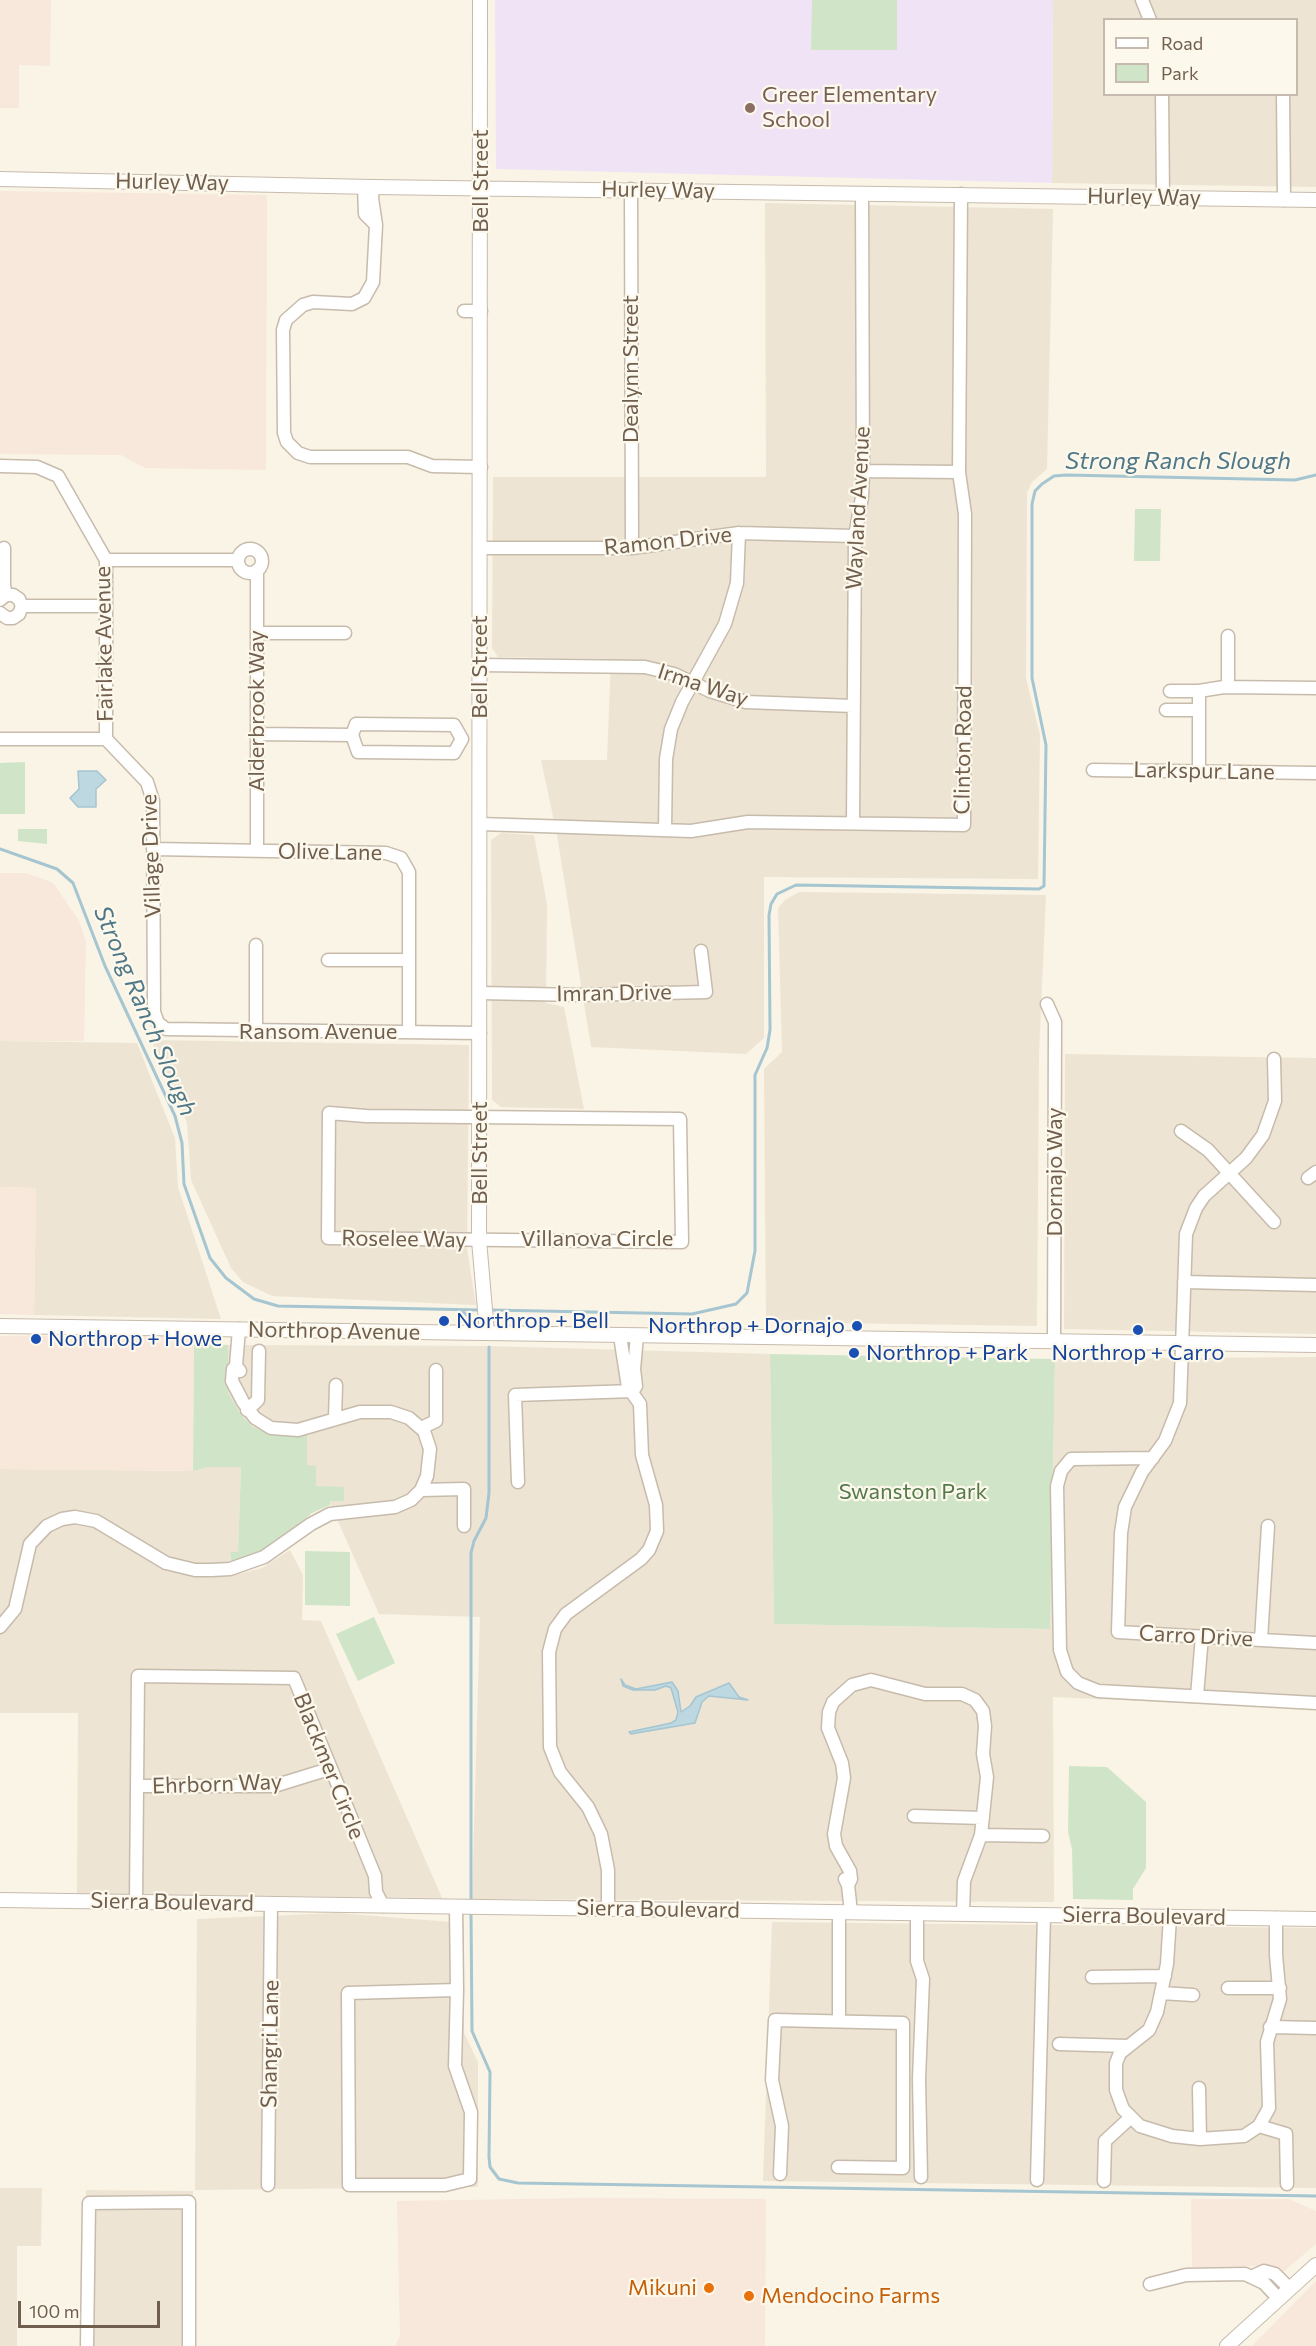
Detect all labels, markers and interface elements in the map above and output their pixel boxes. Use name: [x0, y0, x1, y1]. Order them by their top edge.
legend: [1103, 18, 1298, 96]
text: Road: [1161, 32, 1203, 54]
text: Park: [1161, 62, 1199, 84]
place label: Greer Elementary School: [762, 82, 937, 134]
marker: Greer Elementary School: [743, 101, 757, 115]
street label: Bell Street: [468, 129, 494, 233]
street label: Hurley Way: [115, 168, 229, 196]
street label: Hurley Way: [601, 176, 715, 204]
street label: Hurley Way: [1087, 183, 1201, 211]
street label: Dealynn Street: [618, 295, 644, 443]
street label: Wayland Avenue: [841, 425, 875, 591]
water label: Strong Ranch Slough: [1065, 447, 1291, 475]
street label: Ramon Drive: [603, 521, 733, 561]
street label: Fairlake Avenue: [89, 566, 119, 722]
street label: Bell Street: [467, 615, 493, 719]
street label: Alderbrook Way: [244, 630, 270, 792]
street label: Irma Way: [654, 658, 752, 712]
street label: Clinton Road: [949, 685, 977, 815]
street label: Larkspur Lane: [1133, 757, 1275, 785]
street label: Village Drive: [136, 794, 166, 918]
street label: Olive Lane: [278, 838, 382, 866]
water label: Strong Ranch Slough: [88, 901, 202, 1121]
street label: Imran Drive: [556, 979, 672, 1007]
street label: Ransom Avenue: [239, 1019, 397, 1045]
street label: Bell Street: [467, 1101, 493, 1205]
street label: Dornajo Way: [1042, 1107, 1068, 1237]
street label: Roselee Way: [341, 1225, 467, 1253]
street label: Villanova Circle: [521, 1226, 673, 1252]
place label: Northrop + Bell: [456, 1308, 609, 1334]
place label: Northrop + Dornajo: [648, 1313, 845, 1339]
marker: Northrop + Bell: [437, 1314, 451, 1328]
street label: Northrop Avenue: [248, 1316, 420, 1346]
marker: Northrop + Dornajo: [850, 1319, 864, 1333]
marker: Northrop + Carro: [1131, 1323, 1145, 1337]
place label: Northrop + Howe: [48, 1326, 222, 1352]
marker: Northrop + Howe: [29, 1332, 43, 1346]
place label: Northrop + Park: [866, 1340, 1028, 1366]
place label: Northrop + Carro: [1052, 1340, 1224, 1366]
marker: Northrop + Park: [847, 1346, 861, 1360]
park label: Swanston Park: [839, 1479, 987, 1505]
street label: Carro Drive: [1138, 1620, 1254, 1652]
street label: Blackmer Circle: [288, 1689, 370, 1843]
street label: Ehrborn Way: [152, 1769, 282, 1799]
street label: Sierra Boulevard: [90, 1887, 254, 1917]
street label: Sierra Boulevard: [576, 1894, 740, 1924]
street label: Sierra Boulevard: [1062, 1901, 1226, 1931]
street label: Shangri Lane: [256, 1980, 284, 2108]
place label: Mikuni: [628, 2275, 697, 2301]
marker: Mikuni: [702, 2281, 716, 2295]
place label: Mendocino Farms: [761, 2283, 940, 2309]
scale bar: [21, 2289, 164, 2327]
marker: Mendocino Farms: [742, 2289, 756, 2303]
text: 100 m: [29, 2300, 79, 2322]

